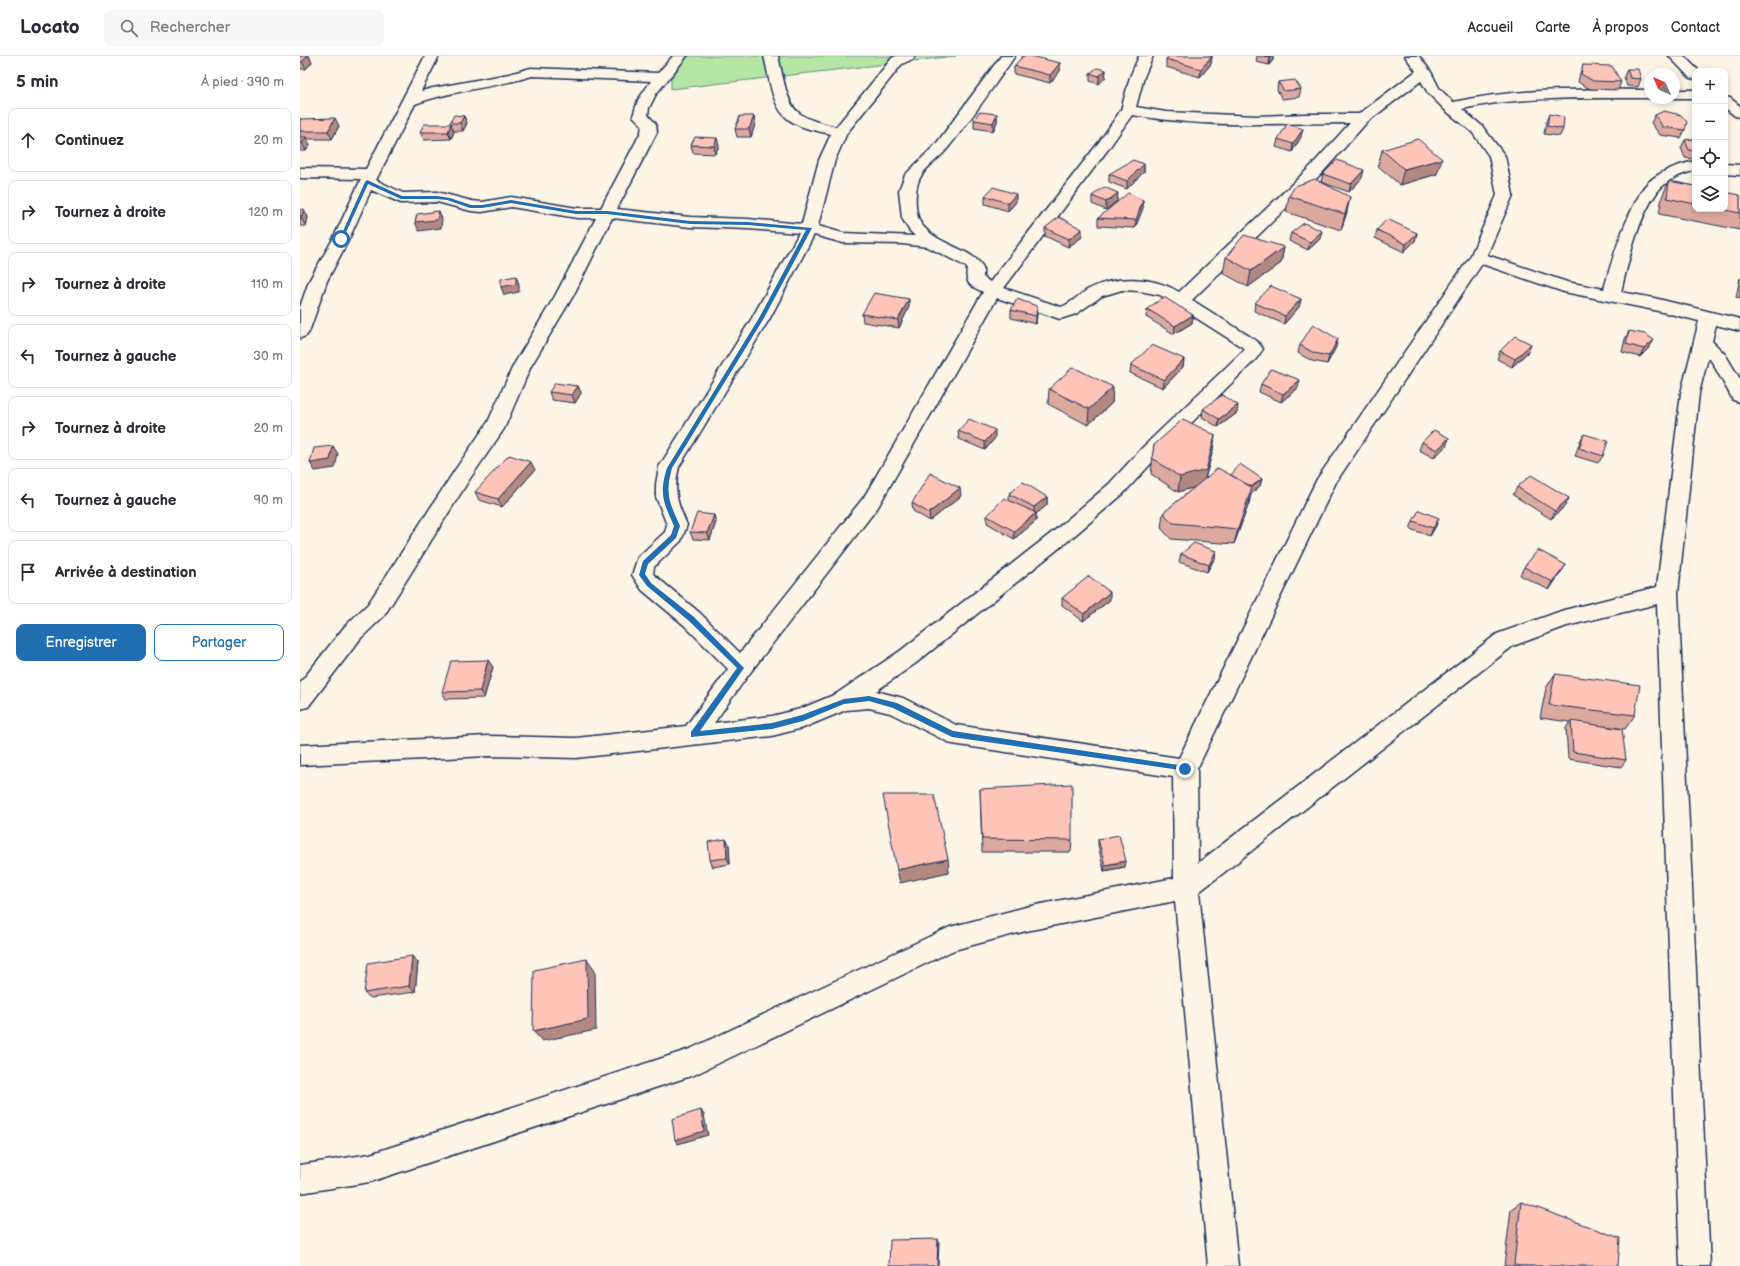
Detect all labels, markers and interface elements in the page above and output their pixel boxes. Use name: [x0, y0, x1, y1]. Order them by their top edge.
search box: [104, 10, 384, 46]
text: Locato: [20, 16, 80, 39]
icon: search: [118, 17, 140, 39]
text: Rechercher: [150, 18, 230, 37]
text: Accueil: [1467, 19, 1513, 36]
text: Carte: [1535, 19, 1570, 36]
text: À propos: [1592, 19, 1649, 36]
text: Contact: [1671, 19, 1720, 36]
north arrow: [1644, 68, 1680, 104]
map controls: [1692, 68, 1728, 212]
button: +: [1692, 68, 1728, 104]
text: 5 min: [16, 72, 59, 92]
text: À pied · 390 m: [201, 74, 284, 90]
button: −: [1692, 104, 1728, 140]
icon: ahead: [17, 129, 39, 151]
text: Continuez: [55, 131, 124, 150]
text: 20 m: [253, 132, 283, 148]
button: locate: [1692, 140, 1728, 176]
button: layers: [1692, 176, 1728, 212]
icon: right: [17, 201, 39, 223]
text: Tournez à droite: [55, 203, 166, 222]
text: 120 m: [248, 204, 283, 220]
route start: [332, 230, 350, 248]
icon: right: [17, 273, 39, 295]
text: Tournez à droite: [55, 275, 166, 294]
text: 110 m: [251, 276, 283, 292]
icon: left: [17, 345, 39, 367]
text: Tournez à gauche: [55, 347, 176, 366]
text: 30 m: [253, 348, 283, 364]
icon: right: [17, 417, 39, 439]
text: Tournez à droite: [55, 419, 166, 438]
text: 20 m: [253, 420, 283, 436]
icon: left: [17, 489, 39, 511]
text: Tournez à gauche: [55, 491, 176, 510]
text: 90 m: [254, 492, 283, 508]
icon: arrive: [17, 561, 39, 583]
text: Arrivée à destination: [55, 563, 197, 582]
button: Enregistrer: [16, 624, 146, 661]
button: Partager: [154, 624, 284, 661]
route end: [1176, 760, 1194, 778]

